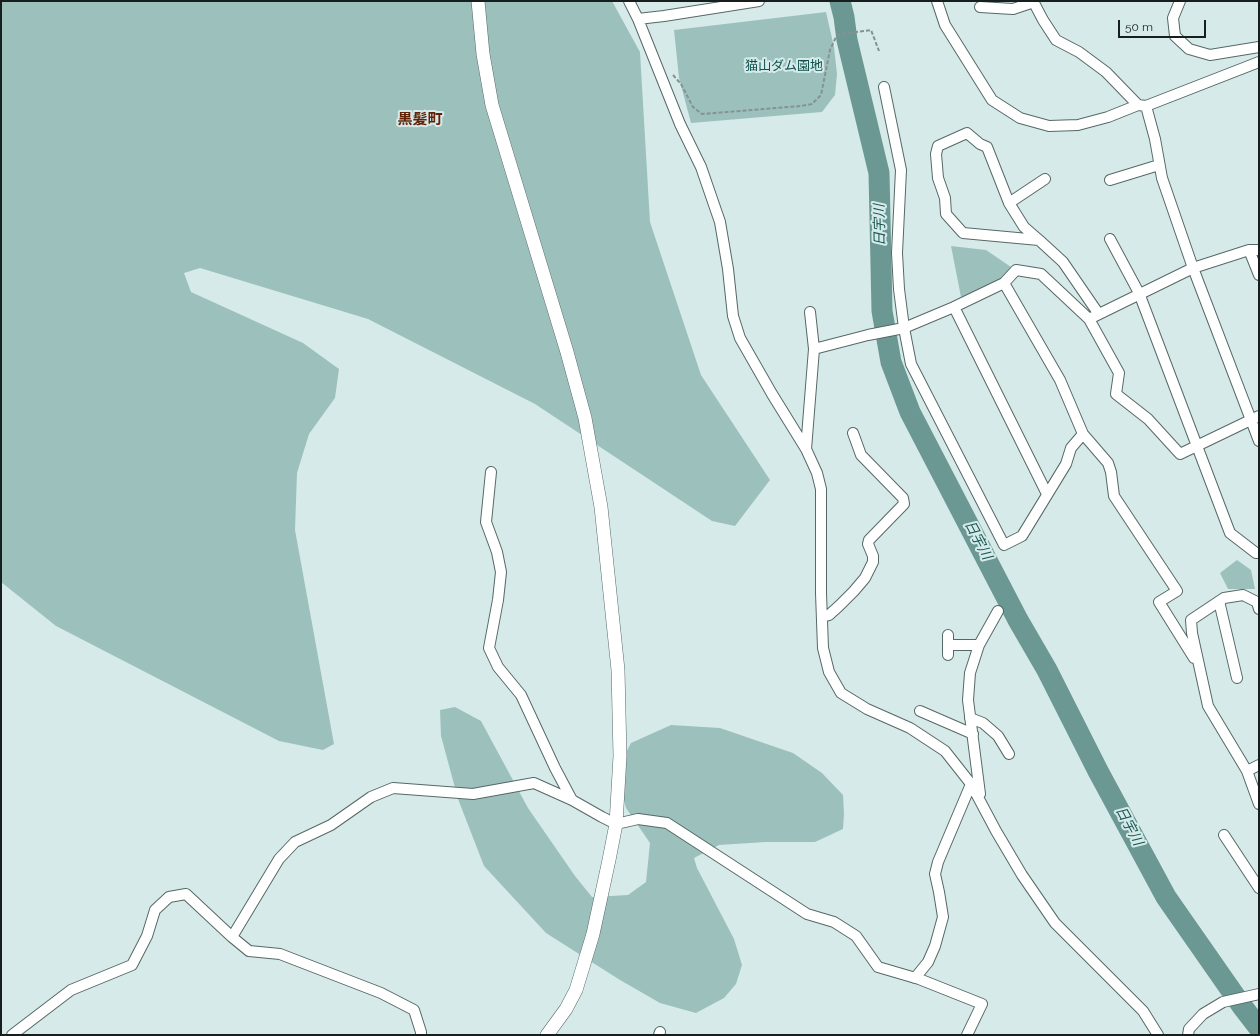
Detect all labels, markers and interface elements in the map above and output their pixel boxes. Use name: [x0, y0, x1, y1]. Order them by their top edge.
scale bar: [1120, 12, 1208, 38]
text: 50 m: [1125, 20, 1153, 34]
park label: 猫山ダム園地: [745, 58, 823, 74]
district label: 黒髪町: [398, 110, 442, 128]
water label: 日宇川: [871, 204, 889, 246]
water label: 日宇川: [961, 518, 995, 562]
water label: 日宇川: [1112, 804, 1146, 848]

